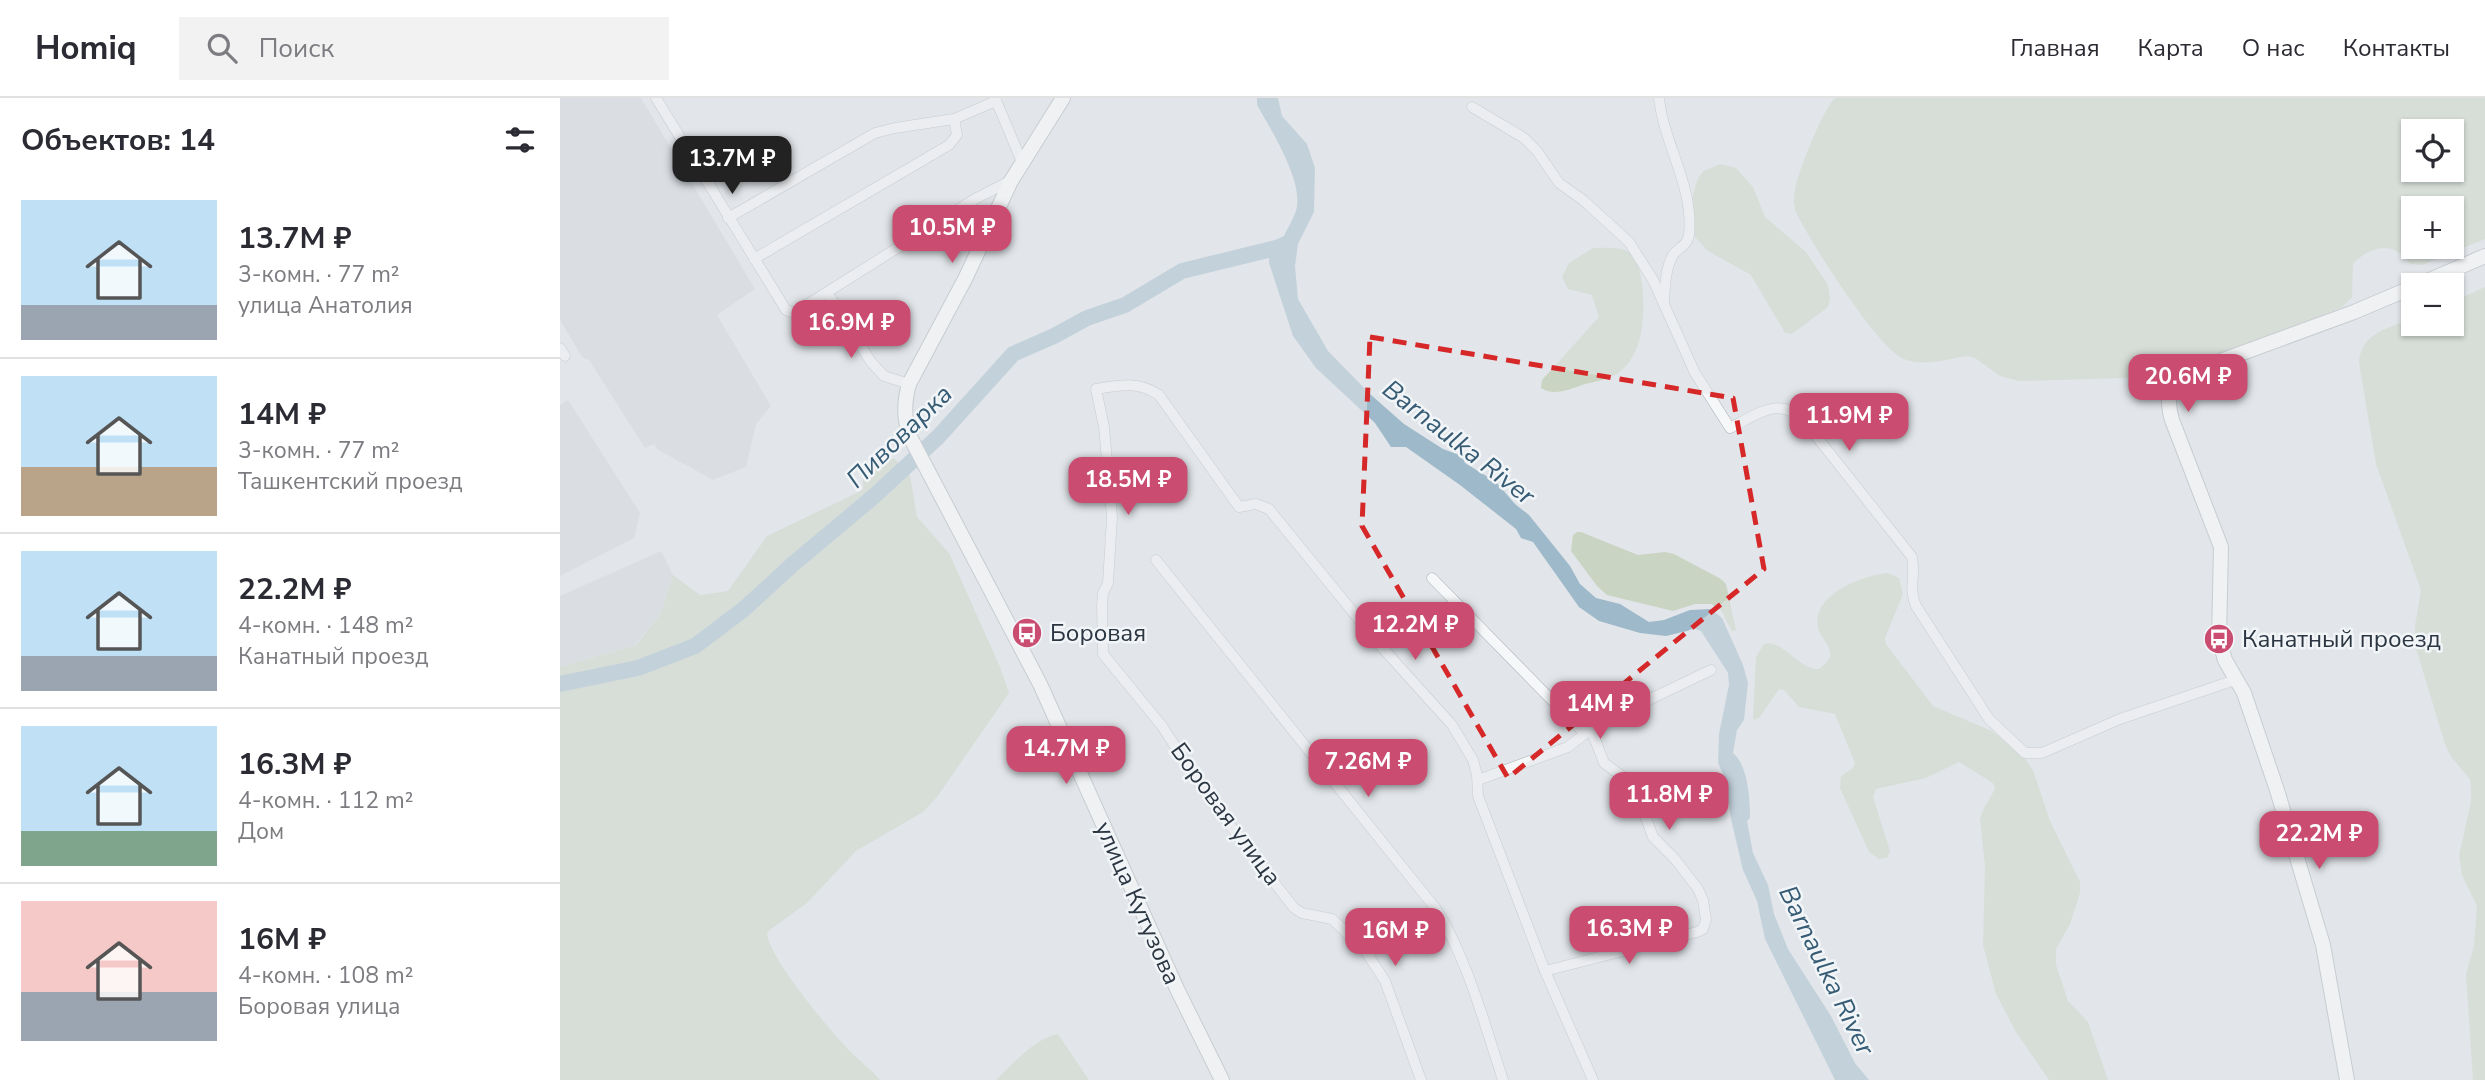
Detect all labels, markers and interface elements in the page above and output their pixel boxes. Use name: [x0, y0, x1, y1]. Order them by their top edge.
search box: [179, 17, 669, 80]
text: Homiq: [35, 26, 137, 71]
icon: search: [203, 29, 241, 67]
text: Поиск: [259, 31, 334, 66]
text: Главная: [2010, 32, 2100, 64]
text: Карта: [2138, 32, 2204, 64]
text: О нас: [2242, 32, 2305, 64]
text: Контакты: [2343, 32, 2450, 64]
map controls: [2401, 119, 2464, 336]
button: locate: [2401, 119, 2464, 182]
text: Объектов: 14: [21, 120, 215, 161]
icon: filters: [501, 121, 539, 159]
pin: 13.7M ₽: [667, 136, 797, 196]
text: 13.7M ₽: [688, 143, 776, 174]
button: +: [2401, 196, 2464, 259]
pin: 10.5M ₽: [887, 206, 1017, 265]
text: 10.5M ₽: [908, 212, 996, 243]
text: 13.7M ₽: [238, 218, 352, 259]
icon: home: [77, 228, 161, 312]
text: 3-комн. · 77 m²: [238, 259, 400, 290]
button: −: [2401, 273, 2464, 336]
text: улица Анатолия: [238, 290, 413, 321]
pin: 16.9M ₽: [786, 300, 916, 360]
text: 16.9M ₽: [807, 307, 895, 338]
pin: 20.6M ₽: [2123, 354, 2253, 414]
text: 20.6M ₽: [2144, 361, 2232, 392]
water label: Barnaulka River: [1375, 372, 1543, 513]
water label: Пивоварка: [839, 377, 960, 496]
text: 14M ₽: [238, 394, 326, 435]
pin: 11.9M ₽: [1784, 394, 1914, 453]
text: 11.9M ₽: [1805, 400, 1893, 431]
icon: home: [77, 404, 161, 488]
text: 3-комн. · 77 m²: [238, 435, 400, 466]
pin: 18.5M ₽: [1063, 458, 1193, 517]
text: 18.5M ₽: [1084, 464, 1172, 495]
text: Ташкентский проезд: [238, 466, 463, 497]
text: 22.2M ₽: [238, 569, 352, 610]
icon: home: [77, 579, 161, 663]
pin: 12.2M ₽: [1350, 602, 1480, 662]
text: 12.2M ₽: [1371, 609, 1459, 640]
text: 4-комн. · 148 m²: [238, 610, 413, 641]
bus stop icon: Боровая: [1010, 616, 1044, 650]
place label: Боровая: [1050, 617, 1146, 649]
bus stop icon: Канатный проезд: [2202, 622, 2236, 656]
place label: Канатный проезд: [2242, 623, 2441, 655]
text: Канатный проезд: [238, 641, 429, 672]
pin: 14M ₽: [1551, 682, 1649, 741]
text: 14M ₽: [1566, 688, 1634, 719]
pin: 14.7M ₽: [1001, 726, 1131, 786]
text: 14.7M ₽: [1022, 733, 1110, 764]
street label: Боровая улица: [1163, 736, 1289, 892]
pin: 7.26M ₽: [1303, 740, 1433, 799]
text: 16.3M ₽: [238, 744, 352, 785]
text: 7.26M ₽: [1324, 746, 1412, 777]
icon: home: [77, 754, 161, 838]
pin: 11.8M ₽: [1604, 772, 1734, 832]
text: 11.8M ₽: [1625, 779, 1713, 810]
text: 4-комн. · 112 m²: [238, 785, 413, 816]
pin: 22.2M ₽: [2254, 812, 2384, 871]
text: Дом: [238, 816, 284, 847]
street label: улица Кутузова: [1088, 816, 1188, 990]
text: 22.2M ₽: [2275, 818, 2363, 849]
water label: Barnaulka River: [1770, 880, 1883, 1061]
pin: 16.3M ₽: [1564, 906, 1694, 966]
pin: 16M ₽: [1346, 908, 1444, 968]
text: 16.3M ₽: [1585, 913, 1673, 944]
text: 16M ₽: [1361, 915, 1429, 946]
text: 16M ₽: [238, 919, 326, 960]
icon: home: [77, 929, 161, 1013]
text: 4-комн. · 108 m²: [238, 960, 413, 991]
text: Боровая улица: [238, 991, 400, 1022]

